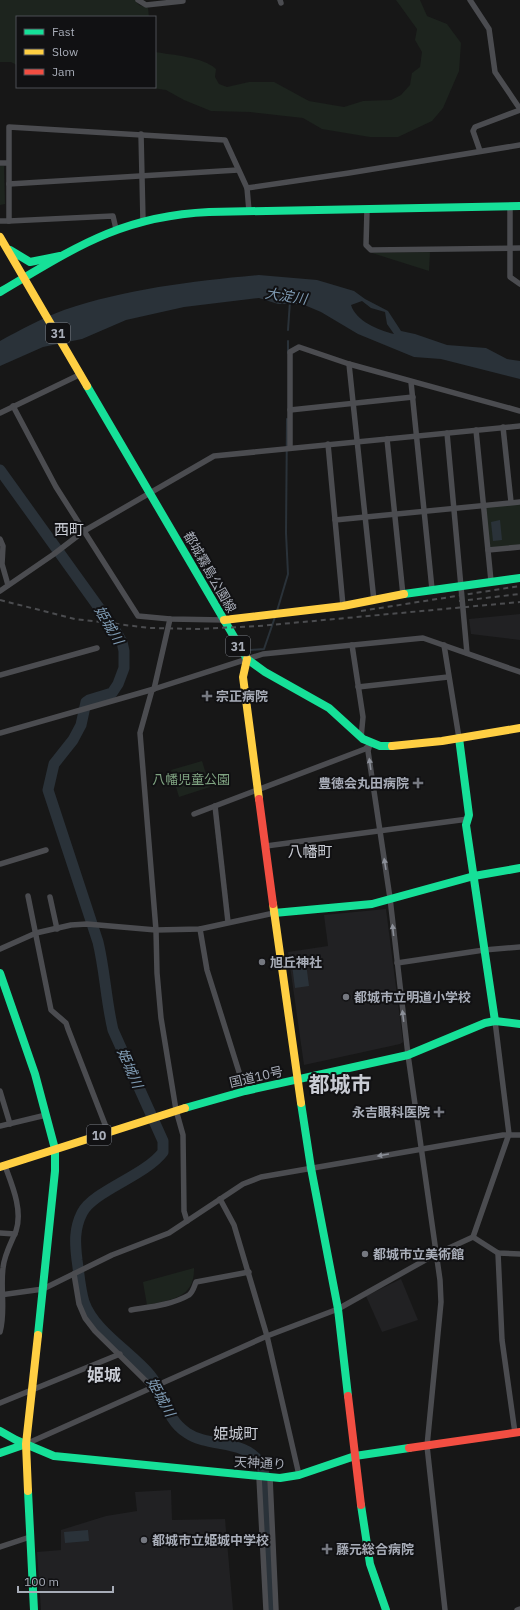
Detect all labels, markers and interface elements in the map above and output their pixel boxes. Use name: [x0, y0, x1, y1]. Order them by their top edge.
legend: [16, 16, 156, 88]
text: Fast: [52, 24, 75, 39]
text: Slow: [52, 44, 78, 59]
text: Jam: [52, 64, 75, 79]
water label: 大淀川: [264, 284, 310, 308]
road number: 31: [46, 323, 70, 343]
district label: 西町: [54, 520, 84, 539]
street label: 都城霧島公園線: [180, 528, 240, 616]
water label: 姫城川: [90, 602, 129, 649]
road number: 31: [226, 636, 250, 656]
place label: 宗正病院: [216, 688, 268, 705]
marker: 宗正病院: [201, 690, 213, 702]
one-way arrow: [367, 758, 373, 770]
park label: 八幡児童公園: [152, 771, 230, 788]
place label: 豊徳会丸田病院: [318, 775, 409, 792]
marker: 豊徳会丸田病院: [412, 777, 424, 789]
district label: 八幡町: [287, 842, 333, 861]
one-way arrow: [382, 858, 388, 870]
one-way arrow: [390, 924, 397, 936]
place label: 旭丘神社: [270, 954, 322, 971]
marker: 旭丘神社: [257, 957, 267, 967]
place label: 都城市立明道小学校: [354, 989, 471, 1006]
marker: 都城市立明道小学校: [341, 992, 351, 1002]
one-way arrow: [400, 1010, 406, 1022]
water label: 姫城川: [113, 1045, 148, 1093]
street label: 国道10号: [227, 1063, 285, 1091]
district label: 都城市: [309, 1070, 372, 1098]
place label: 永吉眼科医院: [352, 1104, 430, 1121]
marker: 永吉眼科医院: [433, 1106, 445, 1118]
road number: 10: [87, 1125, 111, 1145]
one-way arrow: [377, 1152, 389, 1158]
place label: 都城市立美術館: [373, 1246, 464, 1263]
marker: 都城市立美術館: [360, 1249, 370, 1259]
district label: 姫城: [87, 1364, 121, 1386]
water label: 姫城川: [143, 1374, 180, 1421]
district label: 姫城町: [213, 1424, 259, 1443]
street label: 天神通り: [234, 1453, 286, 1473]
place label: 都城市立姫城中学校: [152, 1532, 269, 1549]
marker: 都城市立姫城中学校: [139, 1535, 149, 1545]
place label: 藤元総合病院: [336, 1541, 414, 1558]
marker: 藤元総合病院: [321, 1543, 333, 1555]
scale bar: [18, 1568, 113, 1594]
text: 100 m: [24, 1574, 59, 1589]

